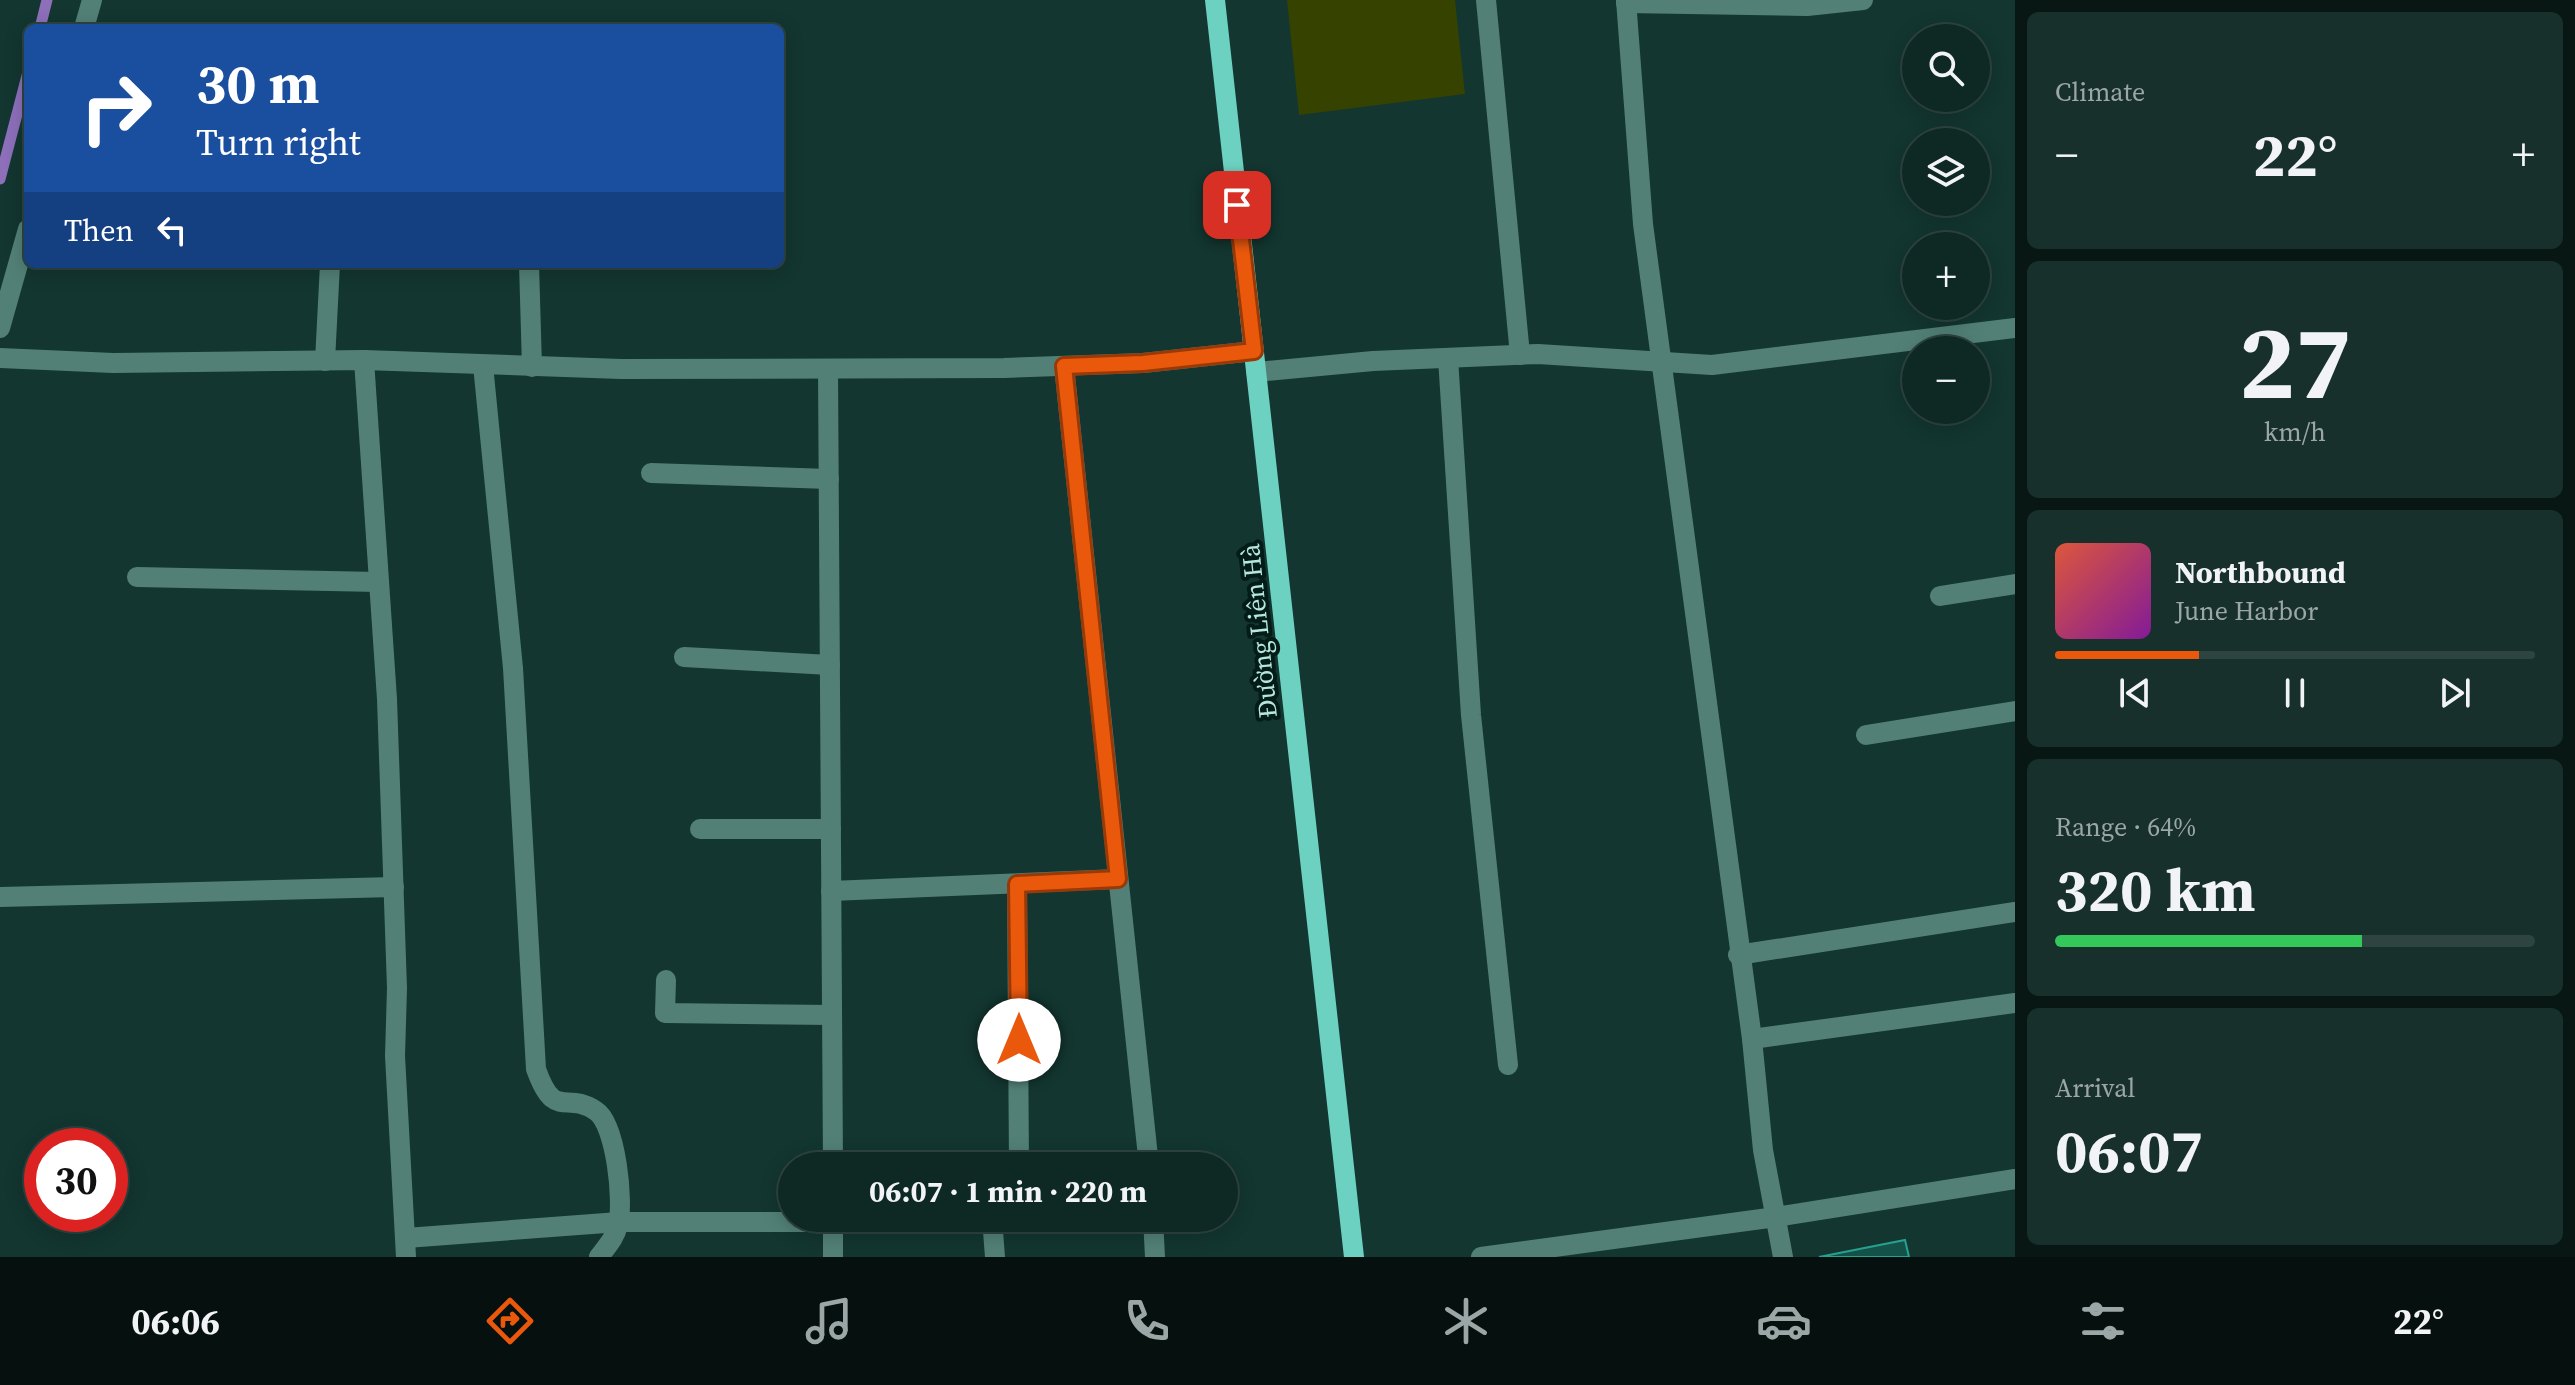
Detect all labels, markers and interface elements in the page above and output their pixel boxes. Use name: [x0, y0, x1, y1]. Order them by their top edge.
map controls: [1902, 24, 1990, 424]
button: search: [1902, 24, 1990, 112]
text: 30 m: [196, 45, 319, 122]
icon: right: [64, 56, 168, 160]
text: Climate: [2055, 74, 2145, 110]
text: 22°: [2253, 114, 2337, 196]
text: Turn right: [196, 118, 361, 167]
text: −: [2055, 124, 2078, 185]
text: +: [2512, 124, 2535, 185]
button: layers: [1902, 128, 1990, 216]
pin: [1203, 171, 1271, 239]
icon: arrive: [1215, 183, 1259, 227]
icon: left: [150, 208, 194, 252]
text: Then: [64, 210, 134, 251]
button: +: [1902, 232, 1990, 320]
text: 27: [2239, 290, 2351, 433]
button: −: [1902, 336, 1990, 424]
text: km/h: [2264, 414, 2326, 450]
street label: Đường Liên Hà: [1232, 541, 1286, 720]
text: Northbound: [2175, 552, 2346, 593]
text: June Harbor: [2175, 593, 2318, 629]
icon: previous: [2113, 671, 2157, 715]
icon: pause: [2273, 671, 2317, 715]
icon: next: [2433, 671, 2477, 715]
text: Range · 64%: [2055, 809, 2196, 845]
text: 320 km: [2055, 849, 2256, 931]
position arrow: [977, 998, 1061, 1082]
text: Arrival: [2055, 1070, 2135, 1106]
text: 06:07: [2055, 1110, 2203, 1192]
speed limit sign: 30: [24, 1128, 128, 1232]
text: 06:07 · 1 min · 220 m: [869, 1171, 1147, 1212]
icon: directions: [482, 1293, 538, 1349]
icon: music: [801, 1293, 857, 1349]
icon: phone: [1119, 1293, 1175, 1349]
icon: climate: [1438, 1293, 1494, 1349]
icon: car: [1756, 1293, 1812, 1349]
icon: filters: [2075, 1293, 2131, 1349]
text: 06:06: [131, 1297, 220, 1346]
text: 22°: [2393, 1297, 2444, 1346]

